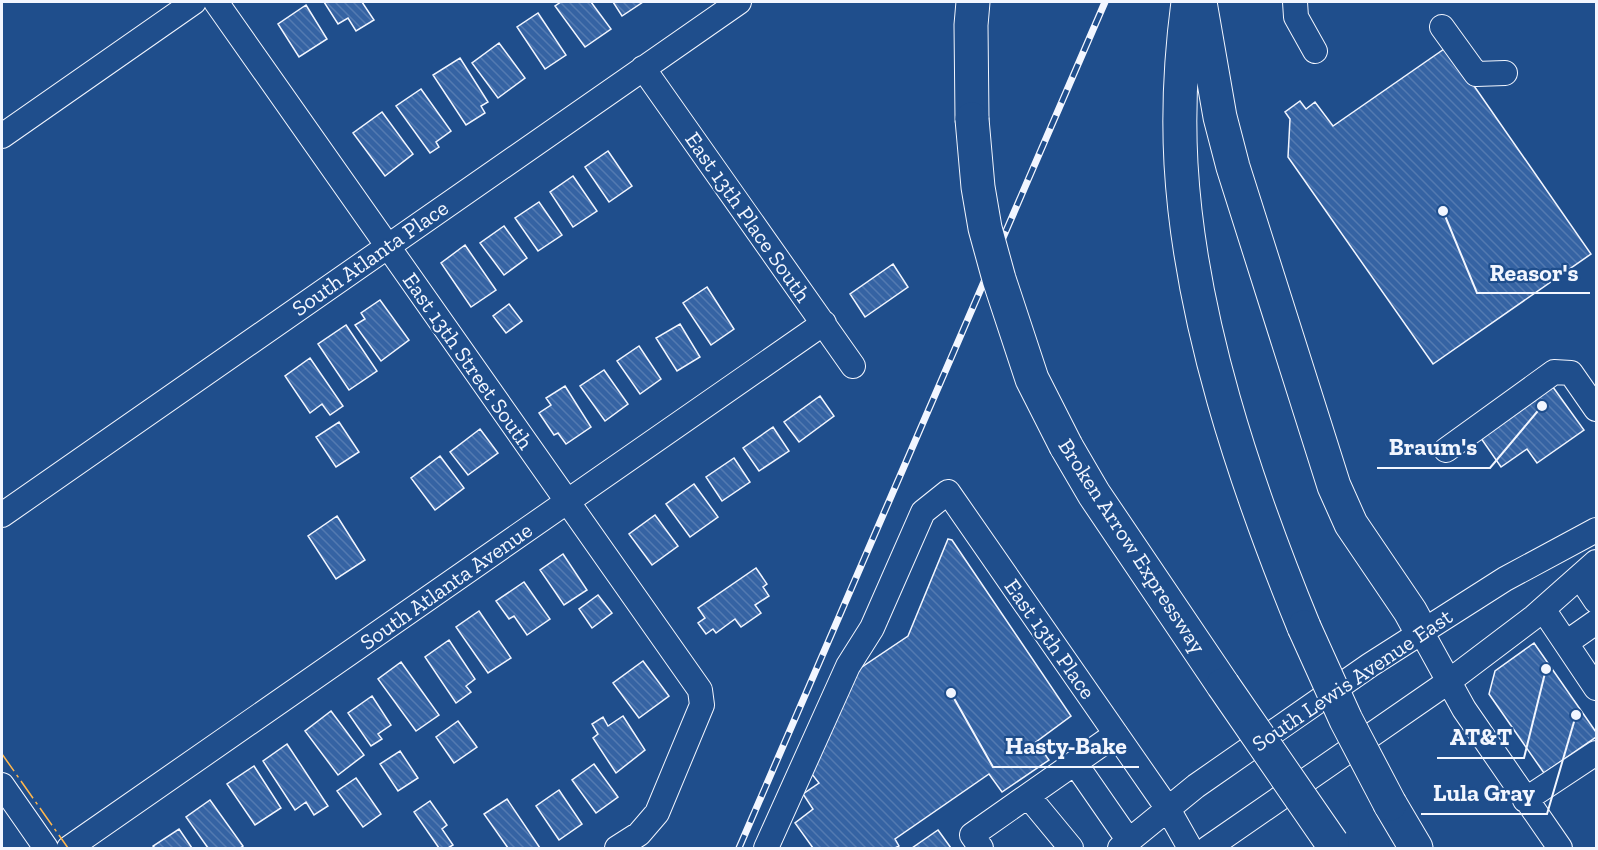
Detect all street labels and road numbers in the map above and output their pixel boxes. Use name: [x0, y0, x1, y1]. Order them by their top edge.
street label: East 13th Place South: [679, 127, 817, 308]
street label: South Atlanta Place: [287, 194, 453, 322]
street label: East 13th Street South: [397, 267, 540, 455]
street label: Broken Arrow Expressway: [1052, 433, 1212, 659]
street label: South Atlanta Avenue: [355, 516, 537, 656]
street label: East 13th Place: [999, 574, 1101, 704]
street label: South Lewis Avenue East: [1247, 602, 1458, 757]

